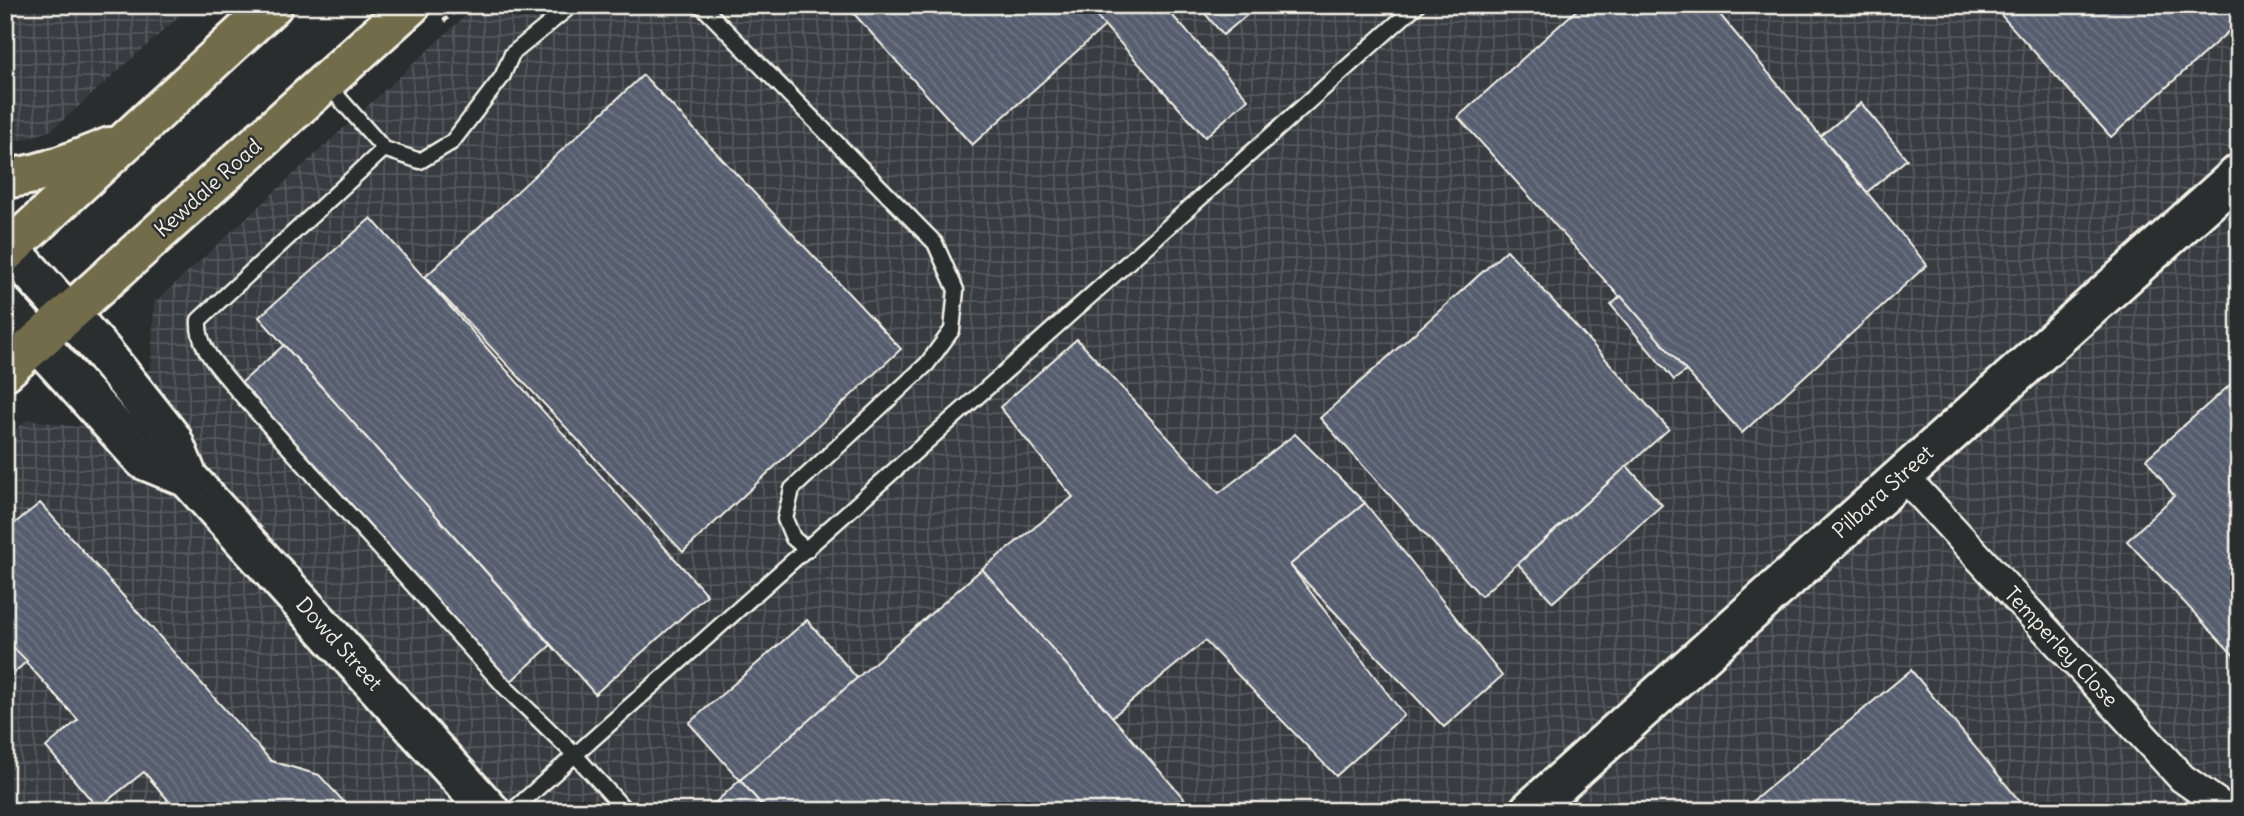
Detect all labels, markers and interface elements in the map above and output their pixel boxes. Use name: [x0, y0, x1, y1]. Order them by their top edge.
street label: Kewdale Road: [149, 132, 267, 243]
street label: Pilbara Street: [1826, 439, 1939, 544]
street label: Temperley Close: [1999, 581, 2124, 713]
street label: Dowd Street: [290, 591, 388, 696]

